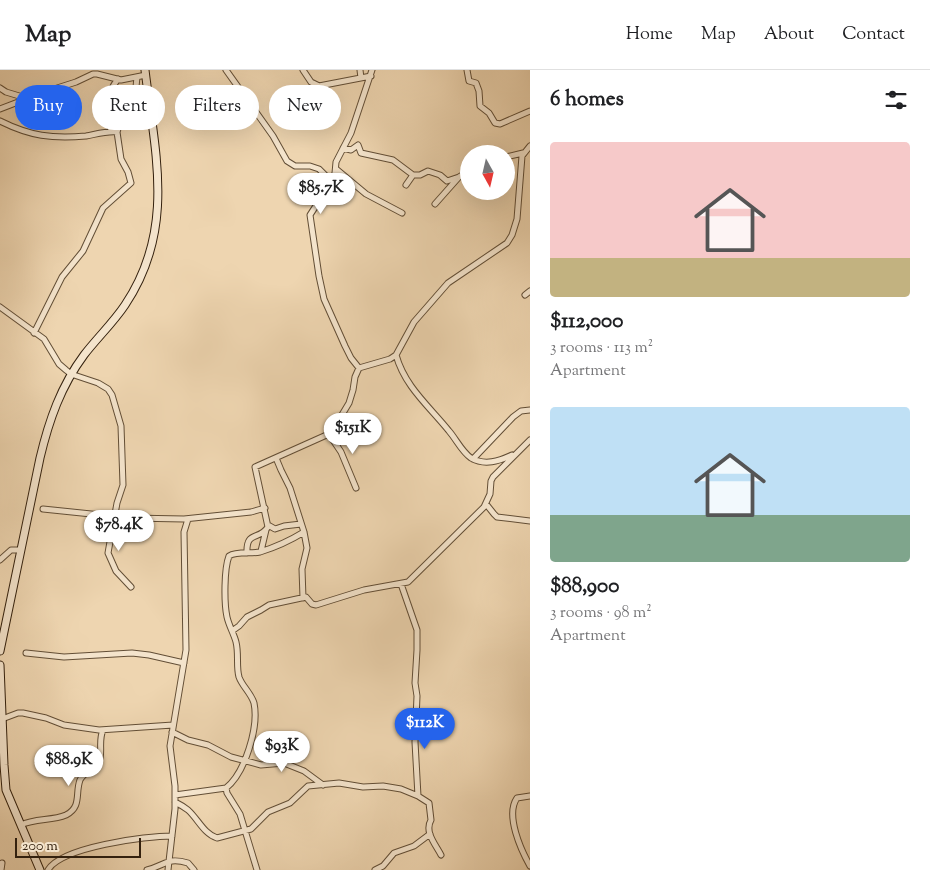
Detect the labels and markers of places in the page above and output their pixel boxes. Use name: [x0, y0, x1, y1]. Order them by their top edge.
pin: $85.7K: [280, 172, 362, 215]
pin: $151K: [318, 412, 388, 455]
pin: $78.4K: [78, 510, 160, 552]
pin: $112K: [390, 708, 460, 750]
pin: $93K: [252, 730, 312, 773]
pin: $88.9K: [28, 744, 110, 787]

